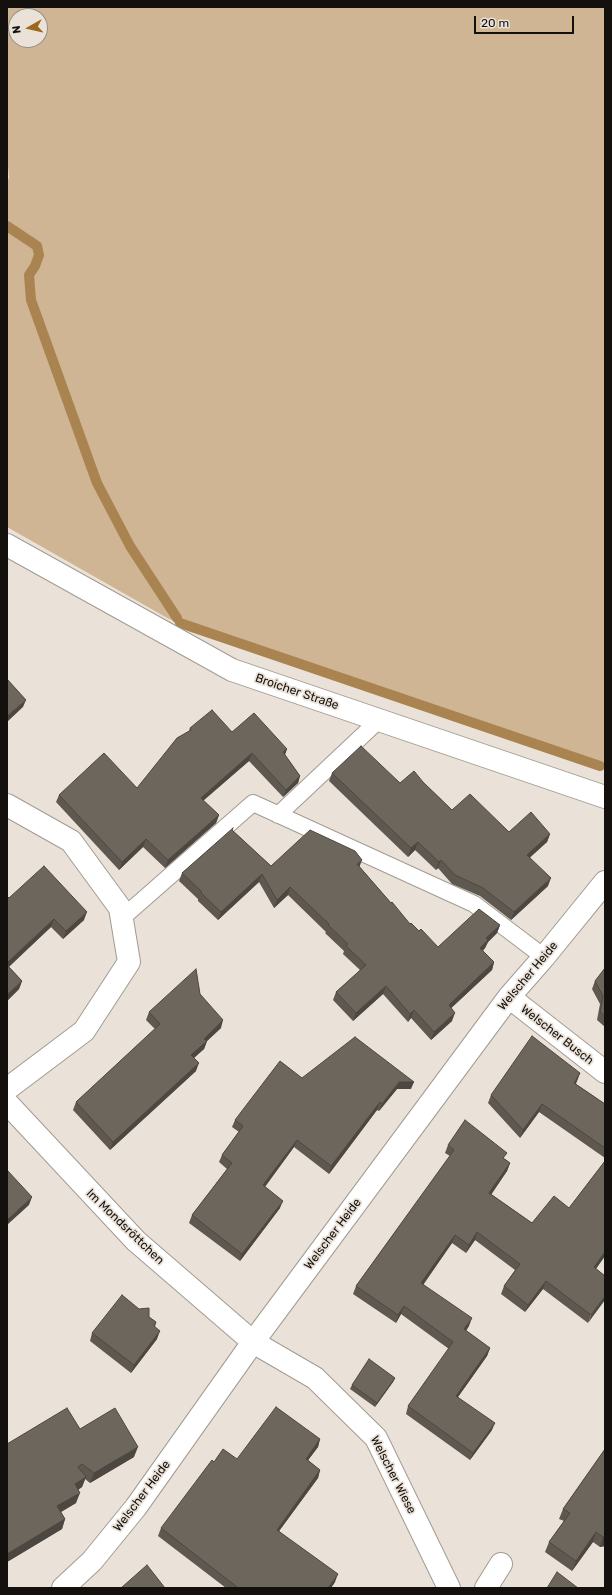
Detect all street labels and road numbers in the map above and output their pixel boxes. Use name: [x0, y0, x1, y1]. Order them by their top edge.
street label: Broicher Straße: [253, 671, 341, 713]
street label: Welscher Heide: [495, 939, 561, 1013]
street label: Welscher Busch: [518, 1002, 596, 1068]
street label: Im Mondsröttchen: [83, 1186, 167, 1268]
street label: Welscher Heide: [302, 1196, 364, 1272]
street label: Welscher Wiese: [367, 1434, 419, 1516]
street label: Welscher Heide: [111, 1458, 173, 1534]

